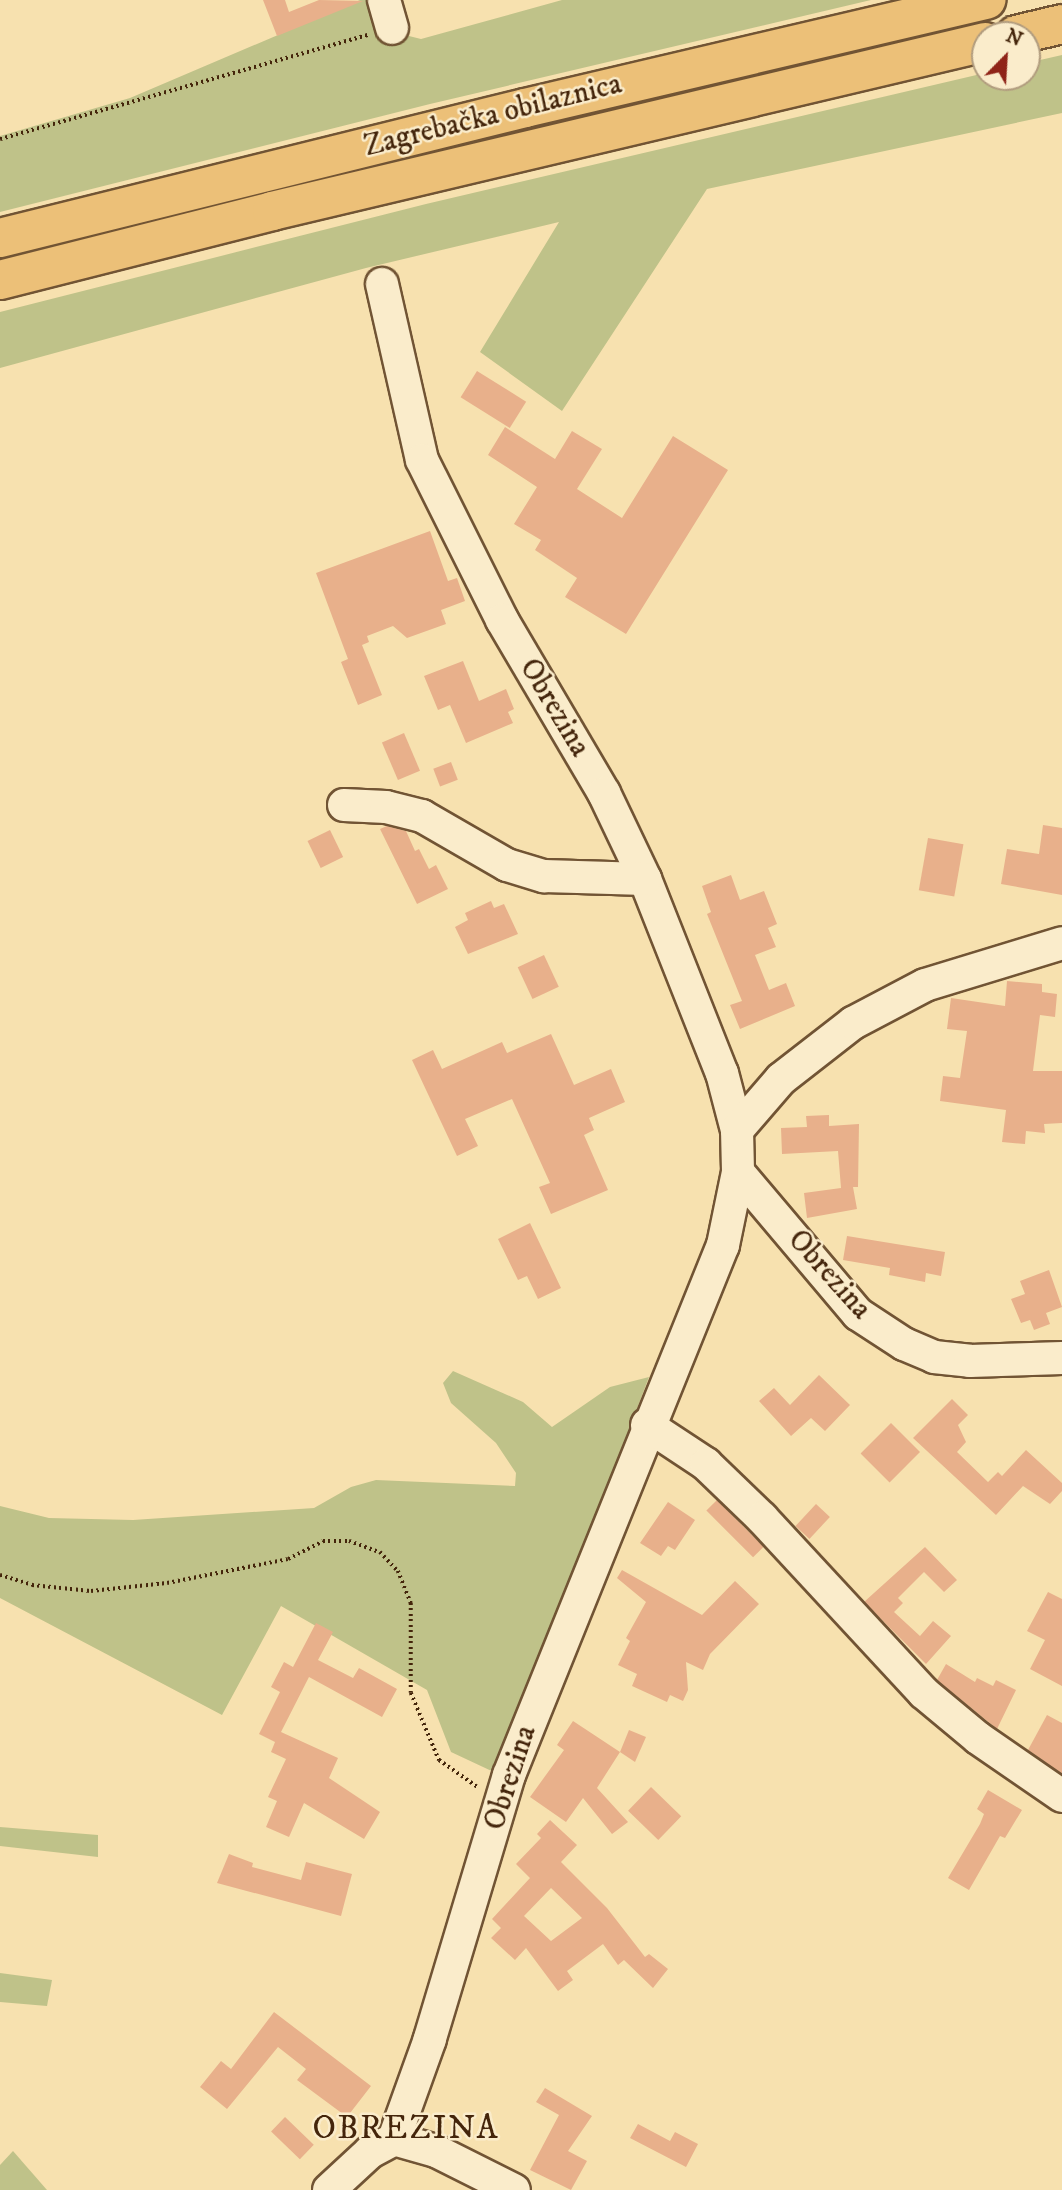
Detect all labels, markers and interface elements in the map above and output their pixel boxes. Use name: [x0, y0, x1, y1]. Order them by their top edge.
north arrow: [971, 21, 1041, 91]
text: N: [1002, 25, 1026, 52]
street label: Zagrebačka obilaznica: [360, 67, 626, 165]
street label: Obrezina: [511, 652, 597, 764]
street label: Obrezina: [780, 1223, 878, 1327]
street label: Obrezina: [477, 1721, 545, 1835]
district label: OBREZINA: [313, 2109, 499, 2149]

